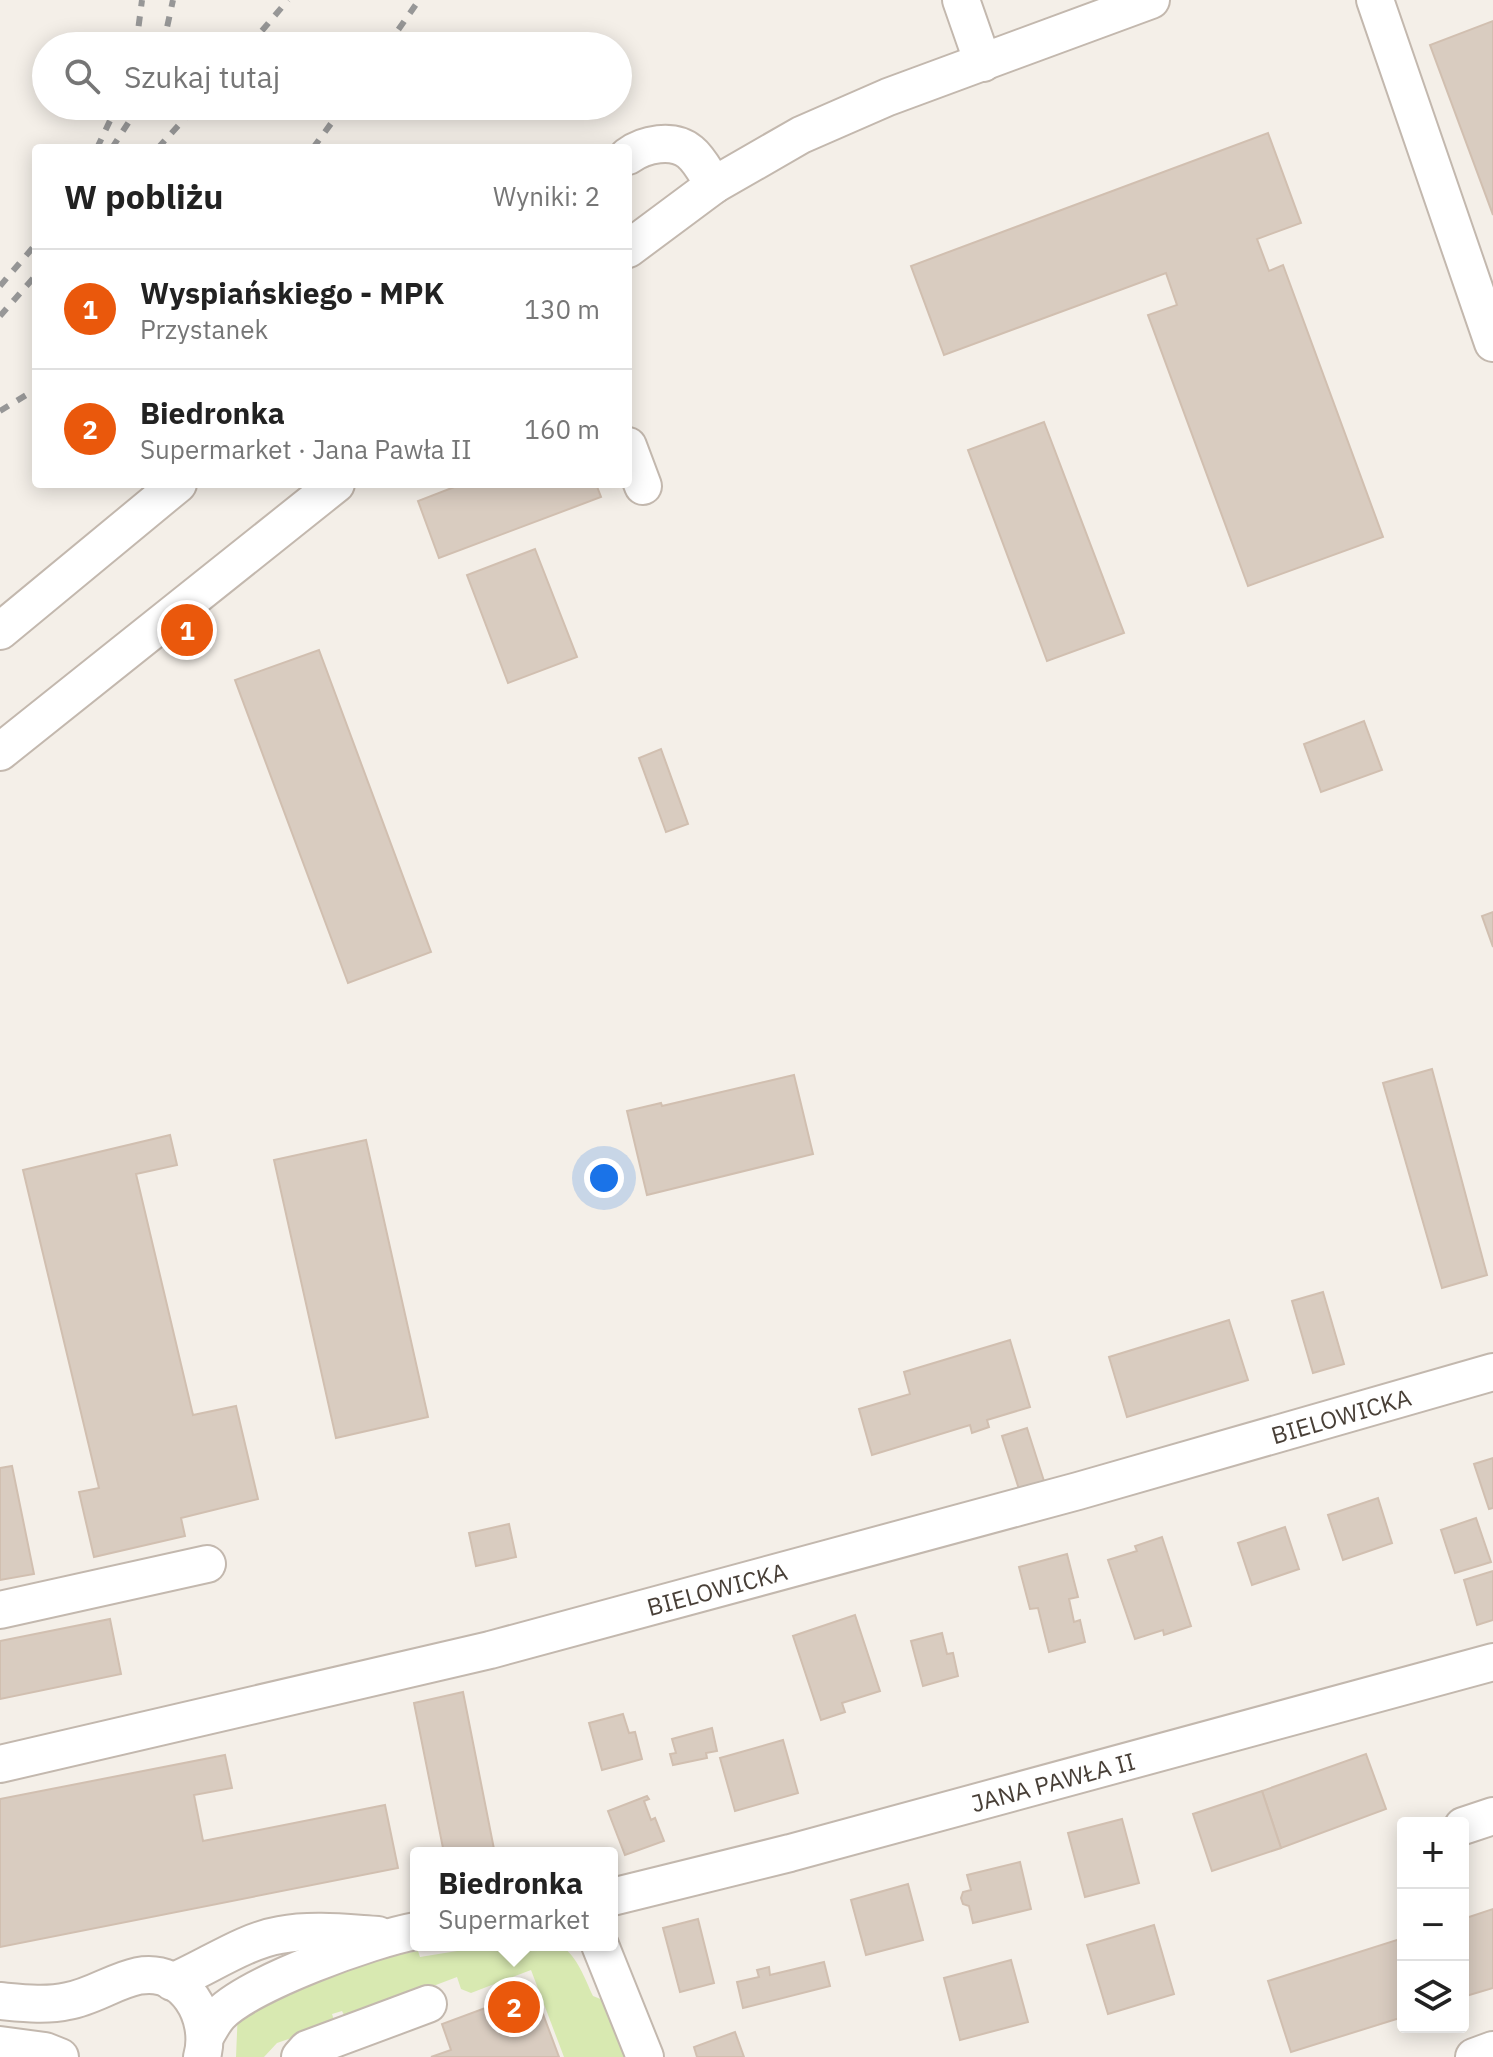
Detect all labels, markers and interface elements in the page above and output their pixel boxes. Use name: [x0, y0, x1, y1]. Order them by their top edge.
search box: [32, 32, 632, 120]
icon: search: [60, 54, 104, 98]
text: Szukaj tutaj: [124, 57, 280, 96]
text: W pobliżu: [64, 174, 224, 218]
text: Wyniki: 2: [493, 179, 600, 213]
text: Wyspiańskiego - MPK: [140, 273, 444, 312]
text: 1: [82, 292, 98, 326]
text: 130 m: [524, 292, 600, 326]
text: Przystanek: [140, 312, 268, 346]
text: Biedronka: [140, 393, 285, 432]
text: 2: [82, 412, 98, 446]
text: 160 m: [524, 412, 600, 446]
text: Supermarket · Jana Pawła II: [140, 432, 472, 466]
pin: 1: [161, 600, 213, 660]
your location: [584, 1158, 624, 1198]
street label: BIELOWICKA: [1267, 1381, 1415, 1451]
street label: BIELOWICKA: [643, 1555, 791, 1623]
street label: JANA PAWŁA II: [967, 1745, 1139, 1819]
map controls: [1397, 1817, 1469, 2033]
button: +: [1397, 1817, 1469, 1889]
popup: [410, 1847, 618, 1951]
text: Biedronka: [438, 1863, 583, 1902]
button: −: [1397, 1889, 1469, 1961]
text: Supermarket: [438, 1902, 590, 1936]
button: layers: [1397, 1961, 1469, 2033]
pin: 2: [488, 1977, 540, 2037]

